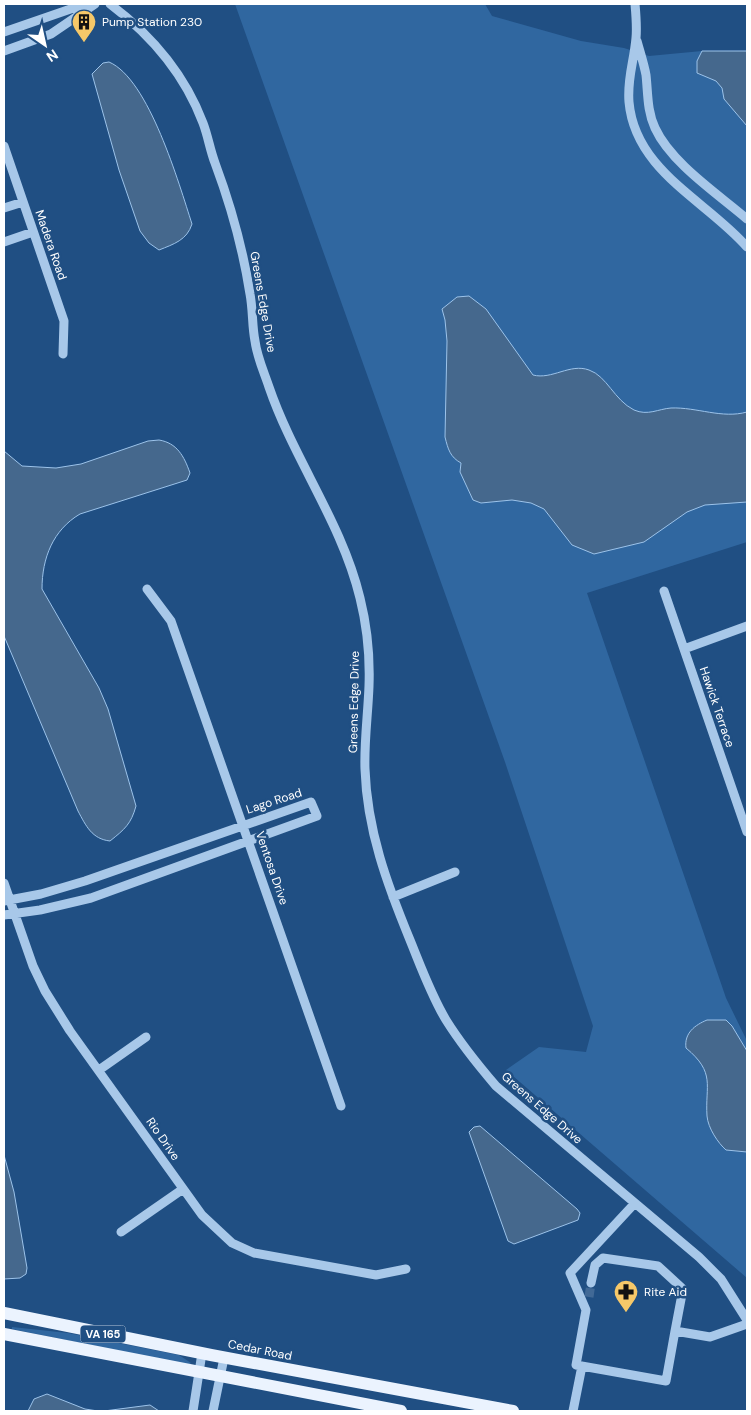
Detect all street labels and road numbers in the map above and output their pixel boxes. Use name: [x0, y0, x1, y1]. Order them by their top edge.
street label: Madera Road: [32, 208, 70, 282]
street label: Greens Edge Drive: [246, 250, 280, 354]
street label: Greens Edge Drive: [345, 651, 363, 753]
street label: Hawick Terrace: [696, 665, 738, 750]
street label: Lago Road: [244, 784, 304, 818]
street label: Ventosa Drive: [252, 829, 292, 907]
street label: Greens Edge Drive: [498, 1068, 586, 1148]
street label: Rio Drive: [142, 1114, 184, 1164]
road number: VA 165: [80, 1326, 126, 1342]
street label: Cedar Road: [227, 1336, 293, 1364]

